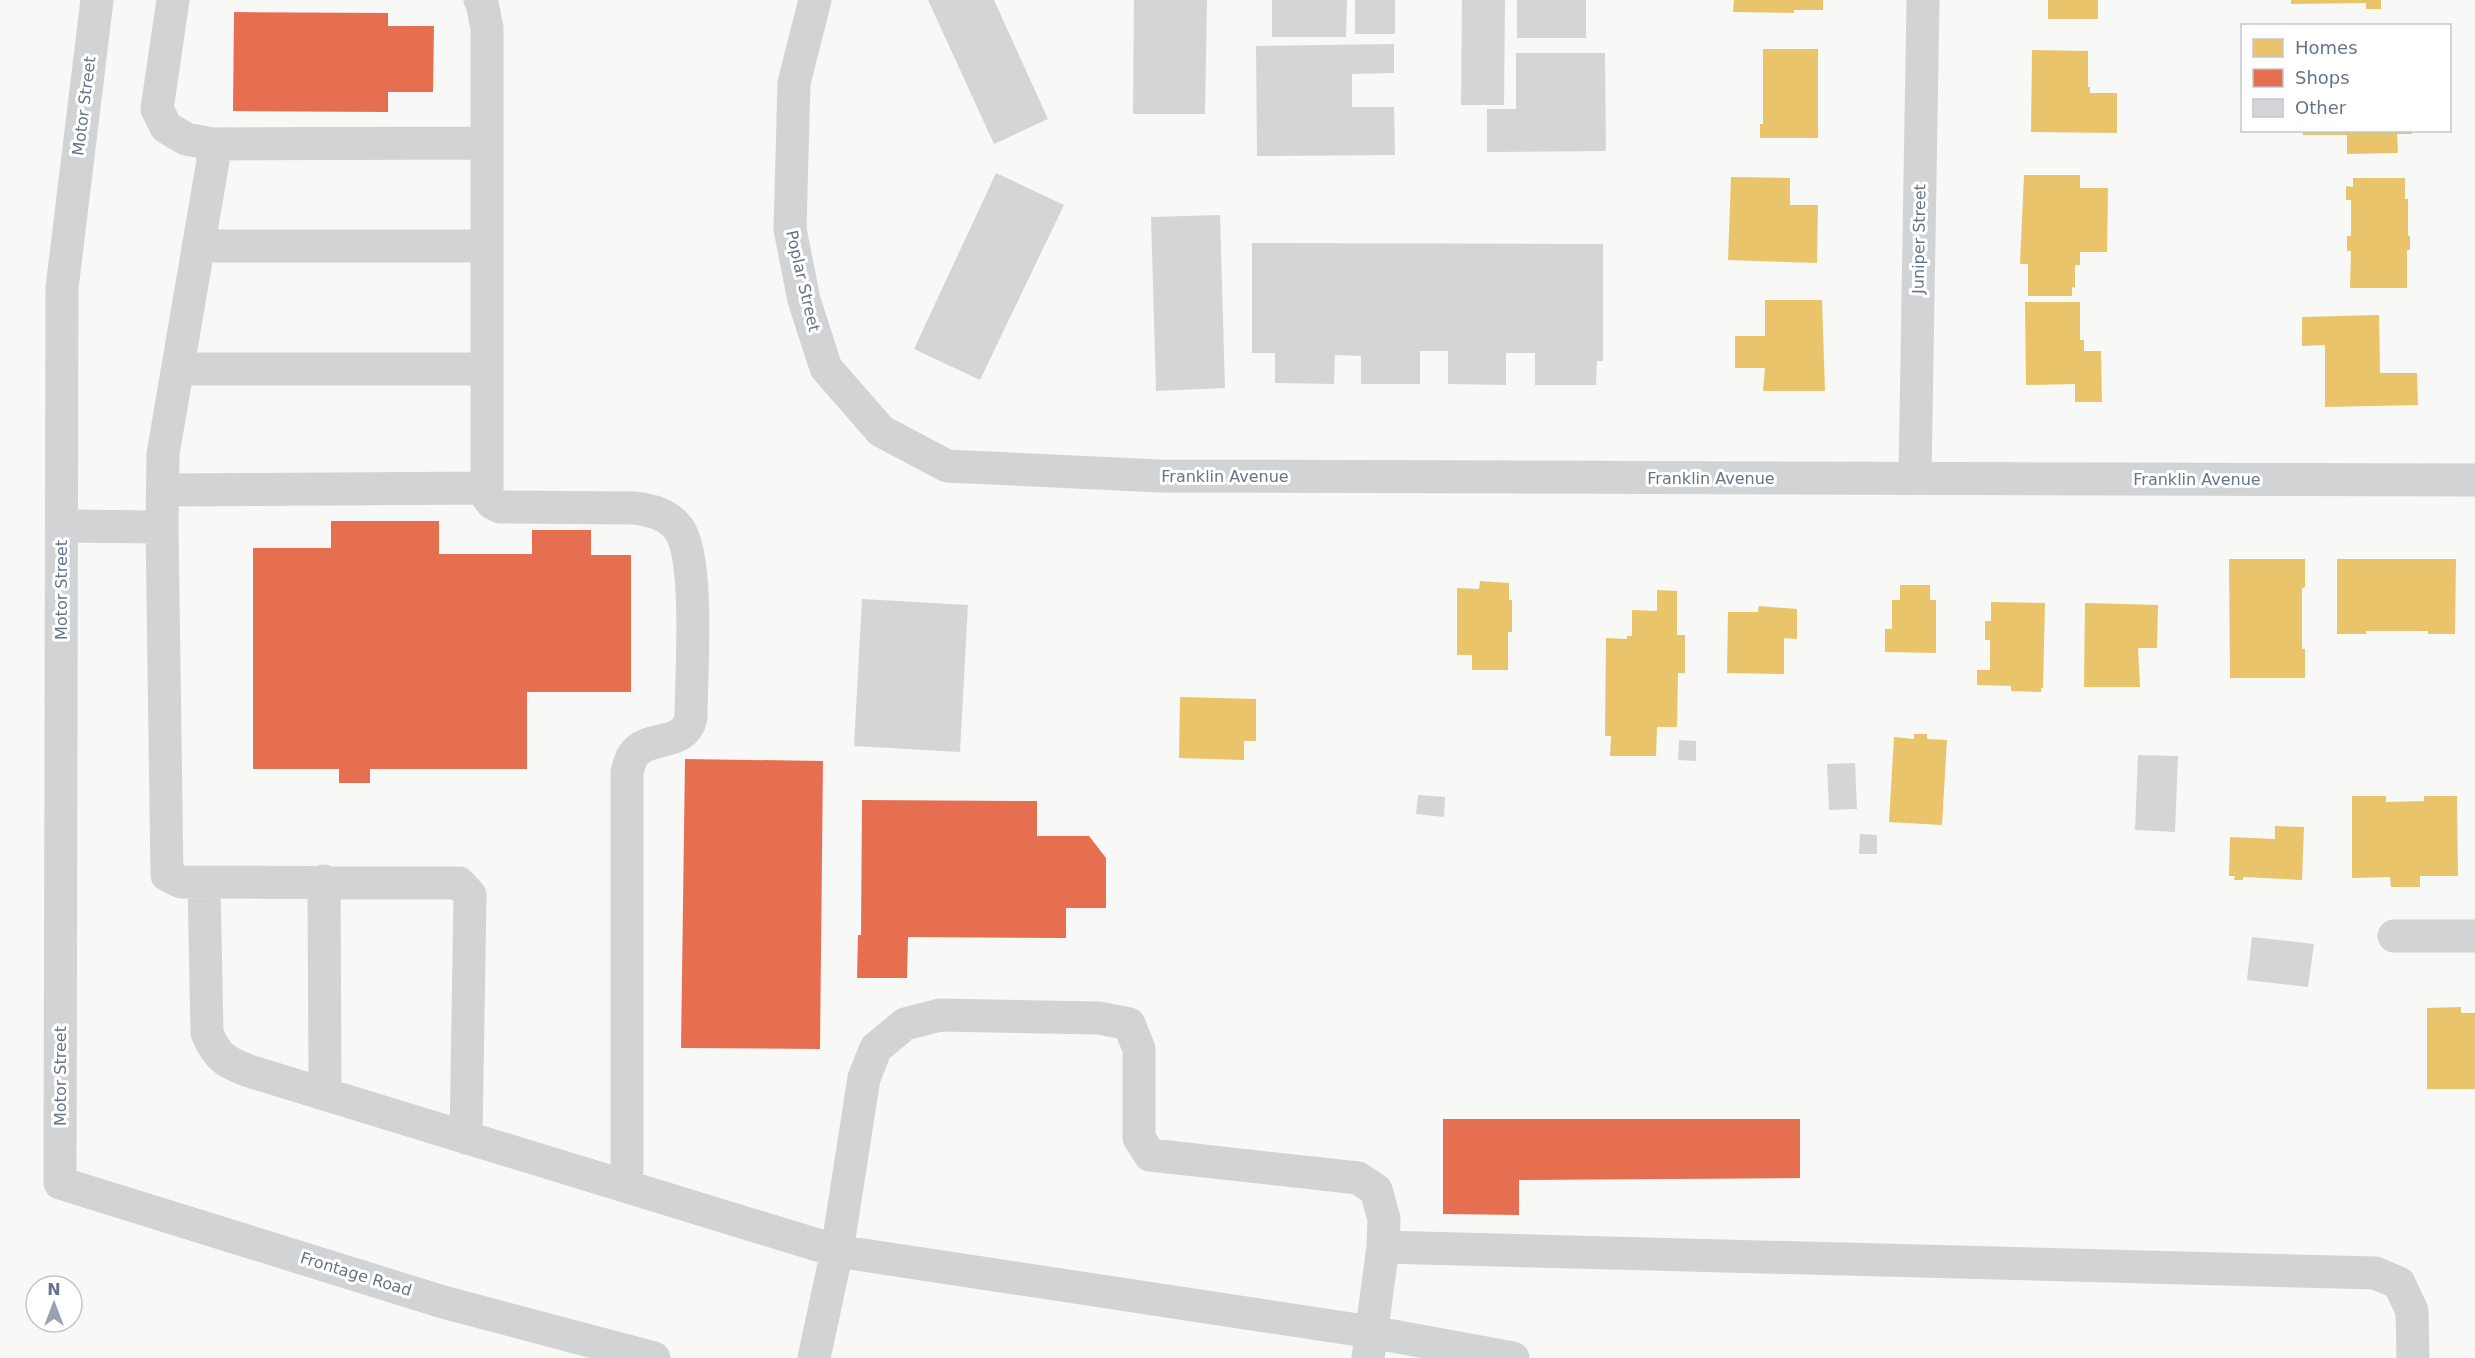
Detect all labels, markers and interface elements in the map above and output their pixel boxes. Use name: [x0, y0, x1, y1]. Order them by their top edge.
legend: [2241, 24, 2451, 132]
text: Homes: [2295, 37, 2358, 58]
street label: Motor Street: [68, 55, 100, 157]
text: Shops: [2295, 67, 2350, 88]
text: Other: [2295, 97, 2347, 118]
street label: Juniper Street: [1909, 184, 1929, 295]
street label: Poplar Street: [782, 228, 824, 334]
street label: Franklin Avenue: [1161, 467, 1289, 486]
street label: Franklin Avenue: [1647, 469, 1775, 488]
street label: Franklin Avenue: [2133, 470, 2261, 489]
street label: Motor Street: [52, 540, 71, 640]
street label: Motor Street: [51, 1026, 70, 1126]
street label: Frontage Road: [298, 1248, 414, 1300]
north arrow: [24, 1274, 84, 1334]
text: N: [47, 1280, 61, 1299]

